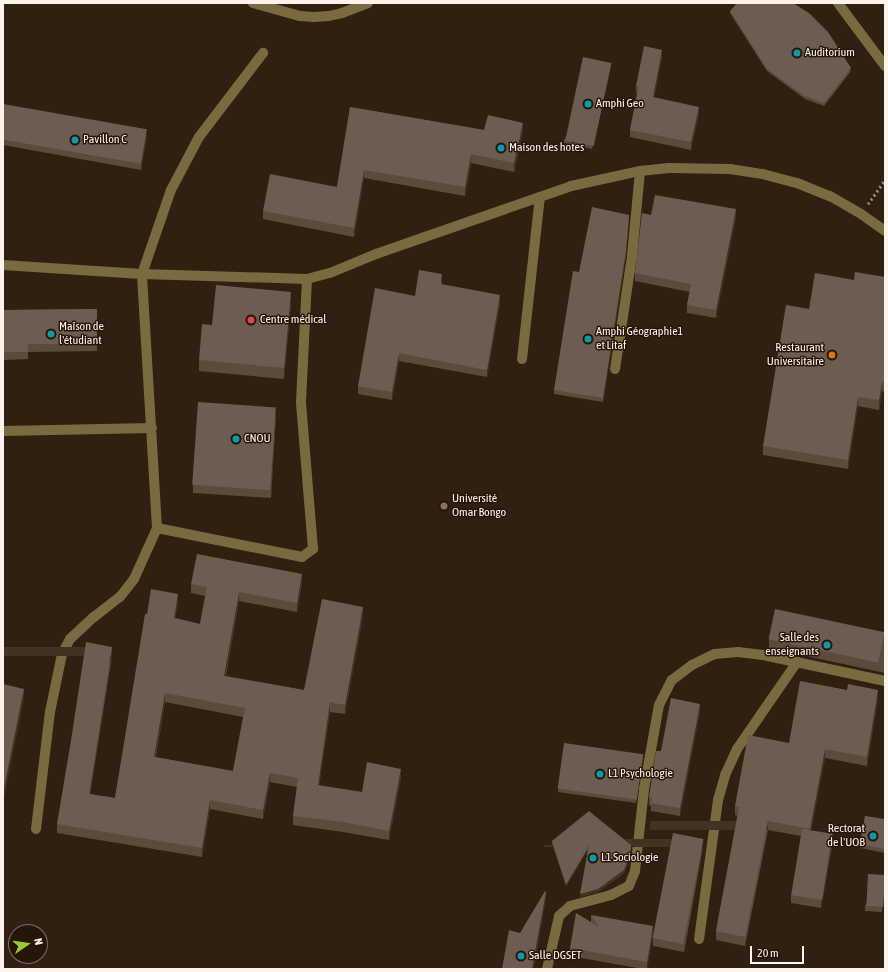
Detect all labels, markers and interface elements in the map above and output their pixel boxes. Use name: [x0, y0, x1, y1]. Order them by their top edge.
place label: Auditorium: [805, 46, 855, 60]
marker: Auditorium: [792, 48, 802, 58]
place label: Amphi Geo: [596, 97, 644, 111]
marker: Amphi Geo: [583, 99, 593, 109]
place label: Pavillon C: [83, 133, 127, 147]
marker: Pavillon C: [70, 135, 80, 145]
place label: Maison des hotes: [509, 141, 584, 155]
marker: Maison des hotes: [496, 143, 506, 153]
place label: Centre médical: [260, 313, 326, 327]
marker: Centre médical: [245, 314, 257, 326]
place label: Maîson de l'étudiant: [59, 320, 104, 348]
place label: Amphi Géographie1 et Litaf: [596, 325, 683, 353]
marker: Maîson de l'étudiant: [46, 329, 56, 339]
marker: Amphi Géographie1 et Litaf: [583, 334, 593, 344]
place label: Restaurant Universitaire: [767, 341, 824, 369]
marker: Restaurant Universitaire: [827, 350, 837, 360]
place label: CNOU: [244, 432, 271, 446]
marker: CNOU: [231, 434, 241, 444]
place label: Université Omar Bongo: [452, 492, 506, 520]
marker: Université Omar Bongo: [439, 501, 449, 511]
place label: Salle des enseignants: [765, 631, 819, 659]
marker: Salle des enseignants: [822, 640, 832, 650]
place label: L1 Psychologie: [608, 767, 673, 781]
marker: L1 Psychologie: [595, 769, 605, 779]
place label: Rectorat de l'UOB: [827, 822, 865, 850]
marker: Rectorat de l'UOB: [868, 831, 878, 841]
place label: L1 Sociologie: [601, 851, 659, 865]
marker: L1 Sociologie: [588, 853, 598, 863]
north arrow: [8, 924, 48, 964]
text: N: [32, 937, 45, 946]
scale bar: [752, 938, 806, 964]
text: 20 m: [757, 946, 779, 960]
place label: Salle DGSET: [529, 949, 581, 963]
marker: Salle DGSET: [516, 951, 526, 961]

